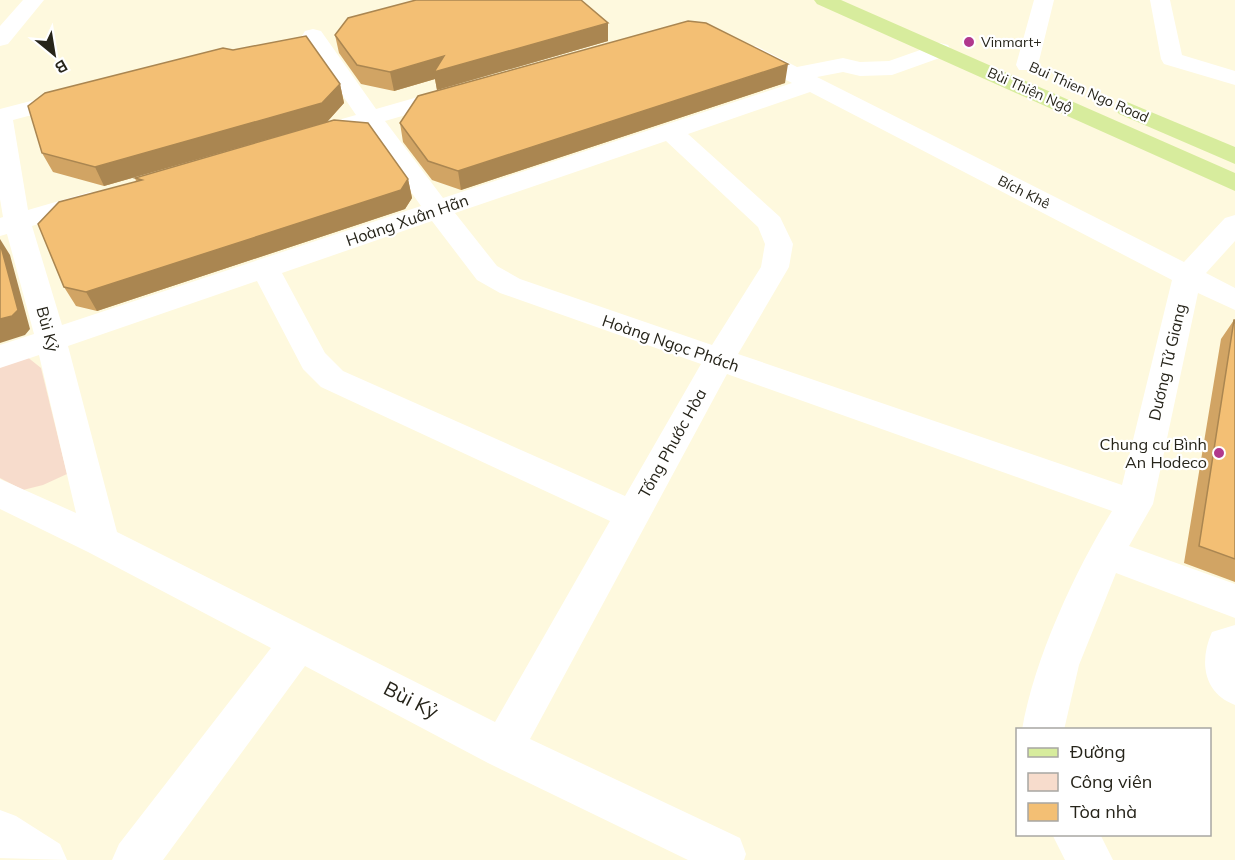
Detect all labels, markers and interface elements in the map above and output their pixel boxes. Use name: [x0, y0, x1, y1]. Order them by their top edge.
north arrow: [24, 24, 84, 84]
place label: Vinmart+: [981, 33, 1042, 51]
marker: Vinmart+: [962, 35, 976, 49]
text: B: [52, 56, 71, 78]
street label: Bui Thien Ngo Road: [1026, 58, 1152, 126]
street label: Bùi Thiện Ngộ: [985, 63, 1075, 117]
street label: Bích Khê: [995, 171, 1053, 213]
street label: Hoàng Xuân Hãn: [343, 190, 471, 250]
street label: Dương Tử Giang: [1144, 301, 1190, 423]
street label: Bùi Kỷ: [32, 304, 64, 354]
street label: Hoàng Ngọc Phách: [600, 310, 742, 376]
street label: Tống Phước Hòa: [634, 385, 710, 501]
place label: Chung cư Bình An Hodeco: [1099, 434, 1207, 472]
marker: Chung cư Bình An Hodeco: [1212, 446, 1226, 460]
street label: Bùi Kỷ: [380, 675, 443, 724]
legend: [1016, 728, 1211, 836]
text: Đường: [1070, 740, 1126, 763]
text: Công viên: [1070, 770, 1152, 793]
text: Tòa nhà: [1070, 800, 1137, 823]

